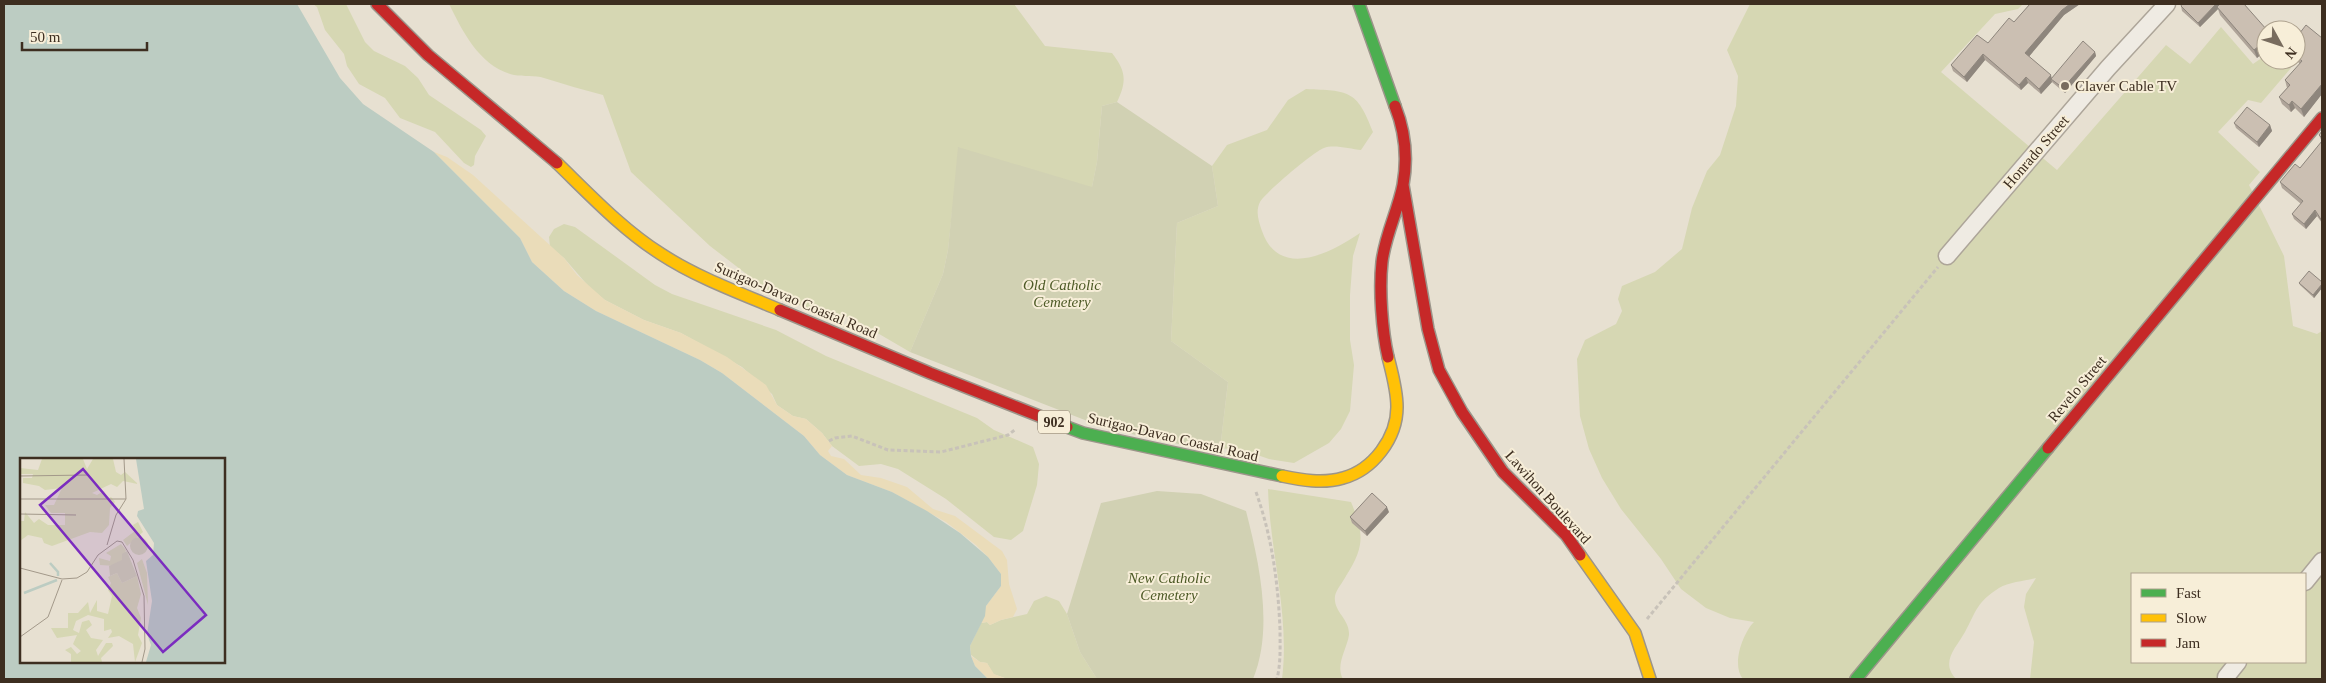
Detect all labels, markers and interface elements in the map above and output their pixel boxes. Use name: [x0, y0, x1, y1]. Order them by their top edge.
scale bar: [22, 20, 148, 52]
north arrow: [2256, 20, 2306, 70]
text: 50 m: [30, 29, 61, 45]
text: N: [2282, 44, 2300, 62]
place label: Claver Cable TV: [2075, 78, 2177, 94]
marker: Claver Cable TV: [2059, 80, 2071, 92]
street label: Honrado Street: [2000, 112, 2073, 192]
street label: Surigao-Davao Coastal Road: [712, 258, 880, 342]
park label: Old Catholic Cemetery: [1023, 277, 1101, 310]
street label: Revelo Street: [2045, 352, 2110, 425]
street label: Surigao-Davao Coastal Road: [1086, 410, 1261, 465]
road number: 902: [1038, 411, 1070, 434]
street label: Lawihon Boulevard: [1502, 447, 1594, 547]
inset map: [20, 458, 225, 663]
park label: New Catholic Cemetery: [1127, 570, 1210, 603]
legend: [2131, 573, 2306, 663]
text: Fast: [2176, 585, 2202, 601]
text: Slow: [2176, 610, 2207, 626]
text: Jam: [2176, 635, 2200, 651]

